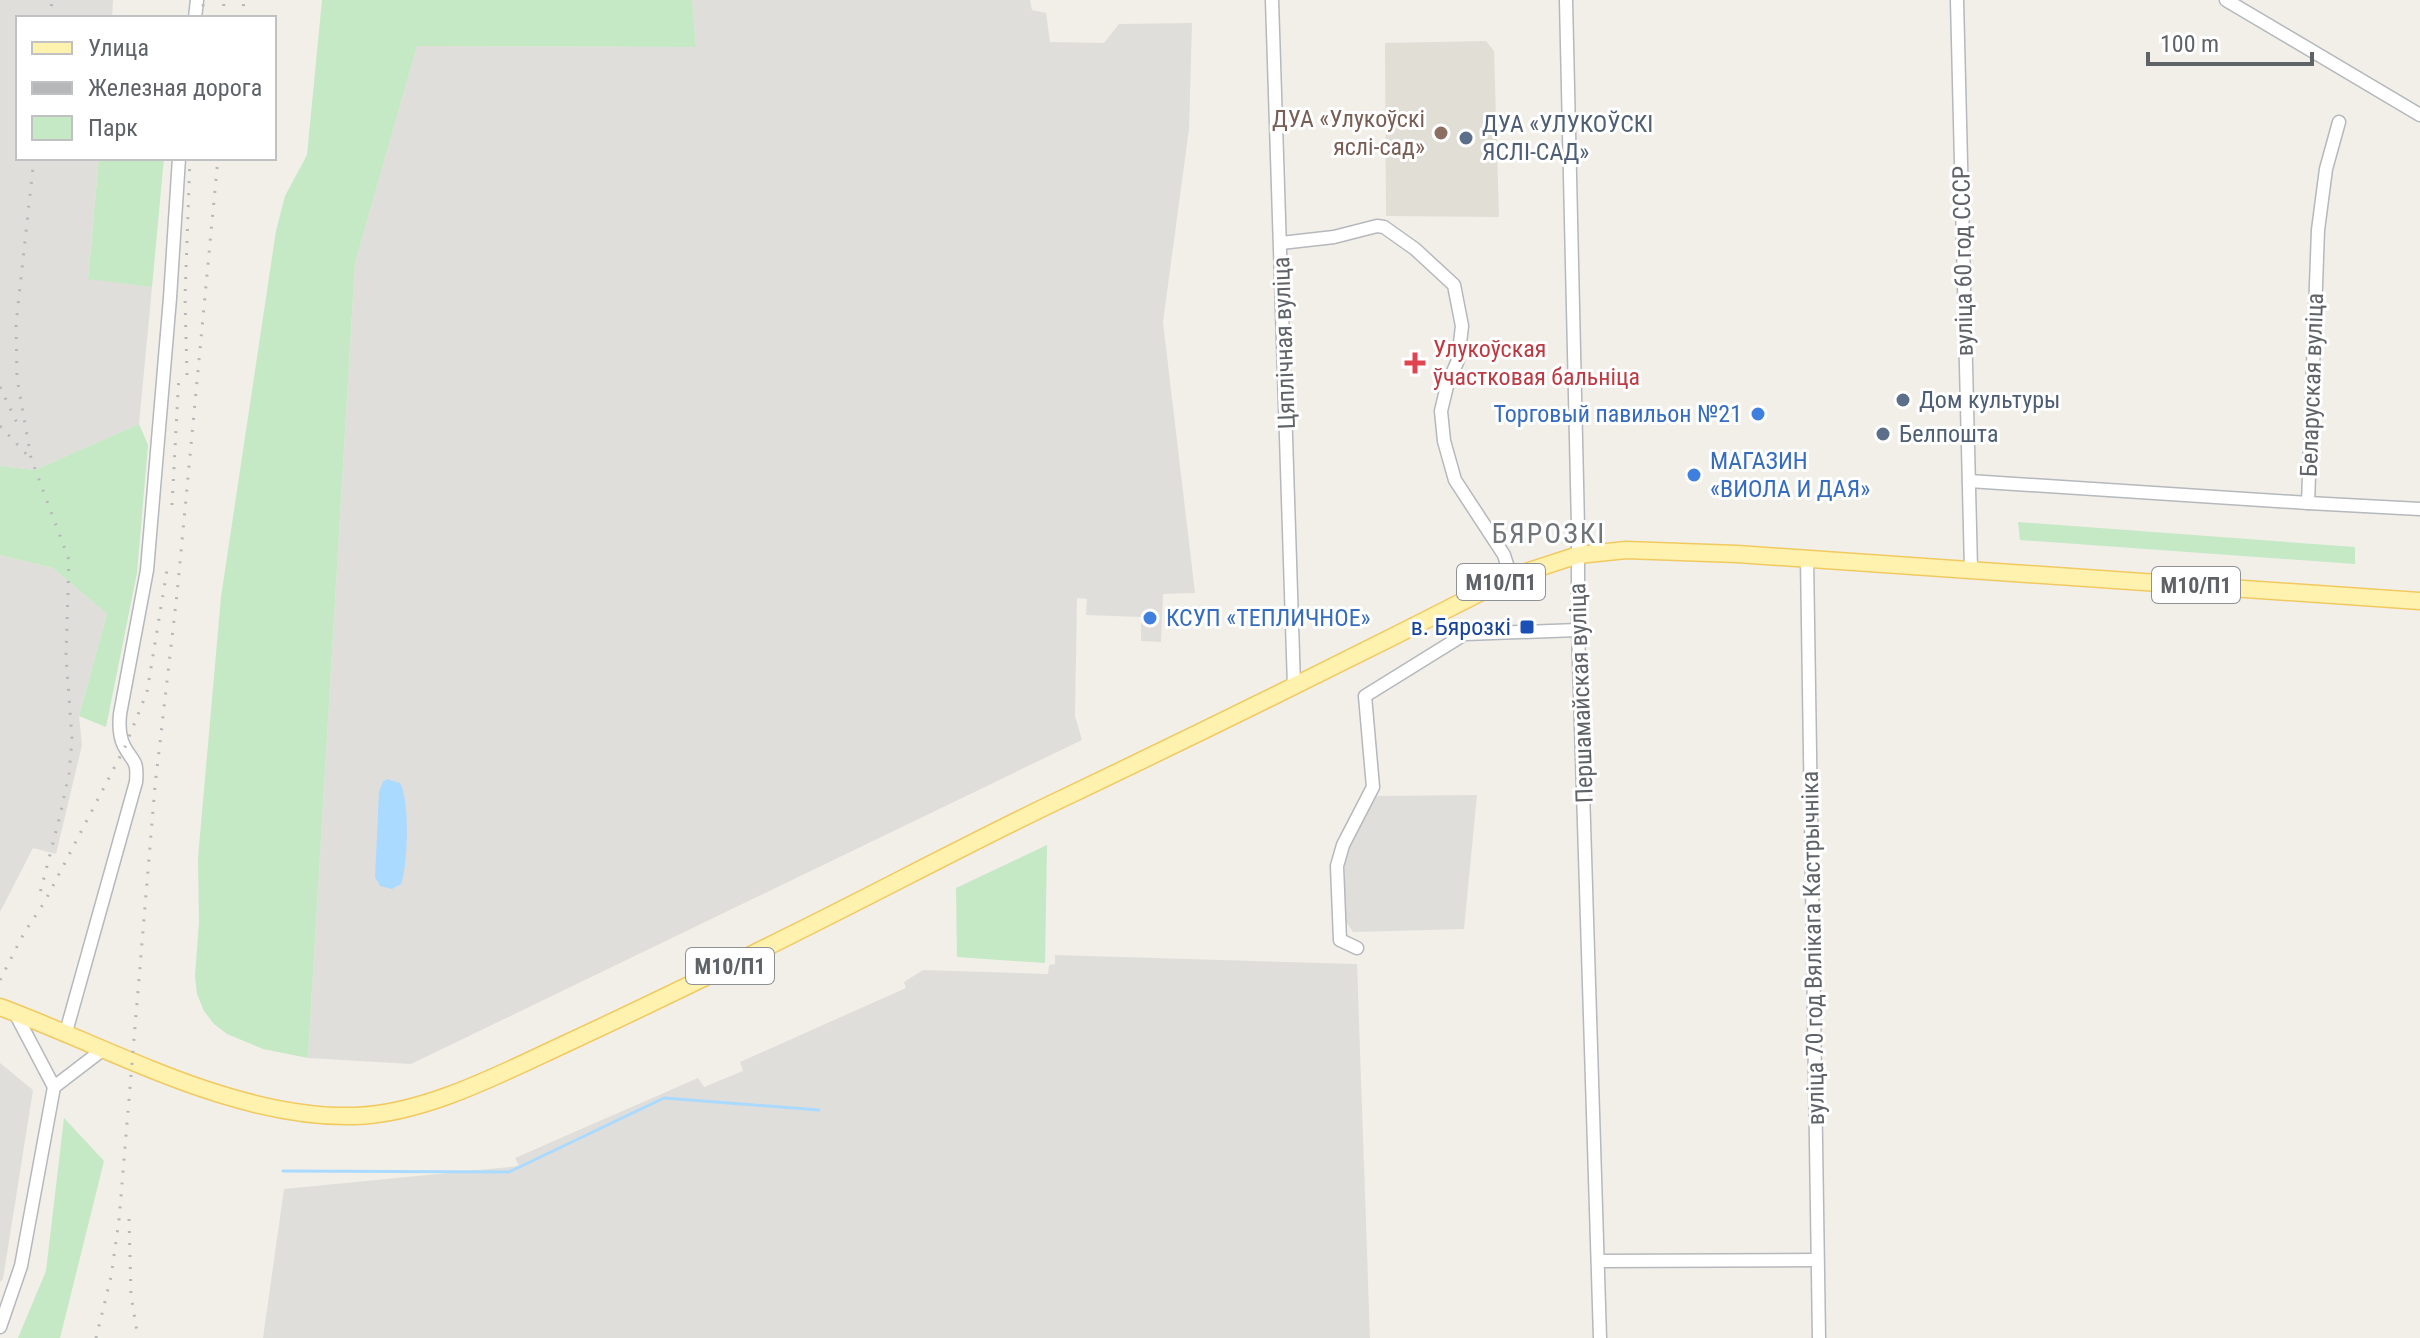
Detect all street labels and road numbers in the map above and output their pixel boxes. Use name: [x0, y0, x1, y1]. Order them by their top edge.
street label: вуліца 60 год СССР: [1947, 166, 1979, 356]
street label: Цяплічная вуліца: [1267, 256, 1301, 430]
street label: Беларуская вуліца: [2295, 292, 2329, 478]
road number: М10/П1: [1457, 564, 1545, 600]
road number: М10/П1: [2152, 567, 2240, 603]
street label: Першамайская вуліца: [1563, 583, 1599, 803]
street label: вуліца 70 год Вялікага Кастрычніка: [1796, 771, 1830, 1125]
road number: М10/П1: [686, 948, 774, 984]

